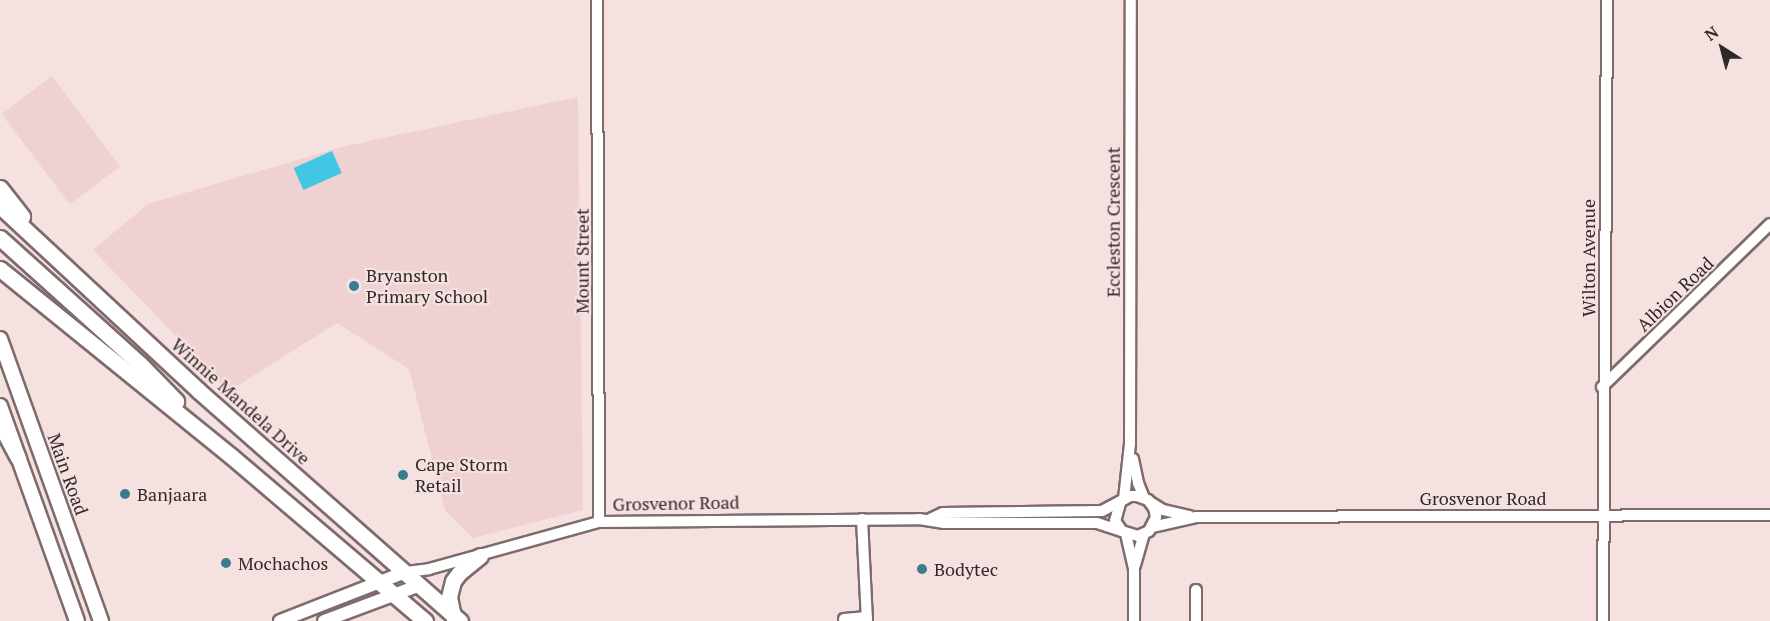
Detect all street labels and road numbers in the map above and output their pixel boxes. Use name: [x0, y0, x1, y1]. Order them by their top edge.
street label: Eccleston Crescent: [1102, 147, 1124, 297]
street label: Wilton Avenue: [1577, 199, 1599, 317]
street label: Mount Street: [571, 208, 593, 314]
street label: Albion Road: [1632, 252, 1718, 336]
street label: Winnie Mandela Drive: [167, 333, 315, 469]
street label: Main Road: [43, 430, 93, 518]
street label: Grosvenor Road: [1420, 487, 1546, 509]
street label: Grosvenor Road: [612, 491, 740, 515]

